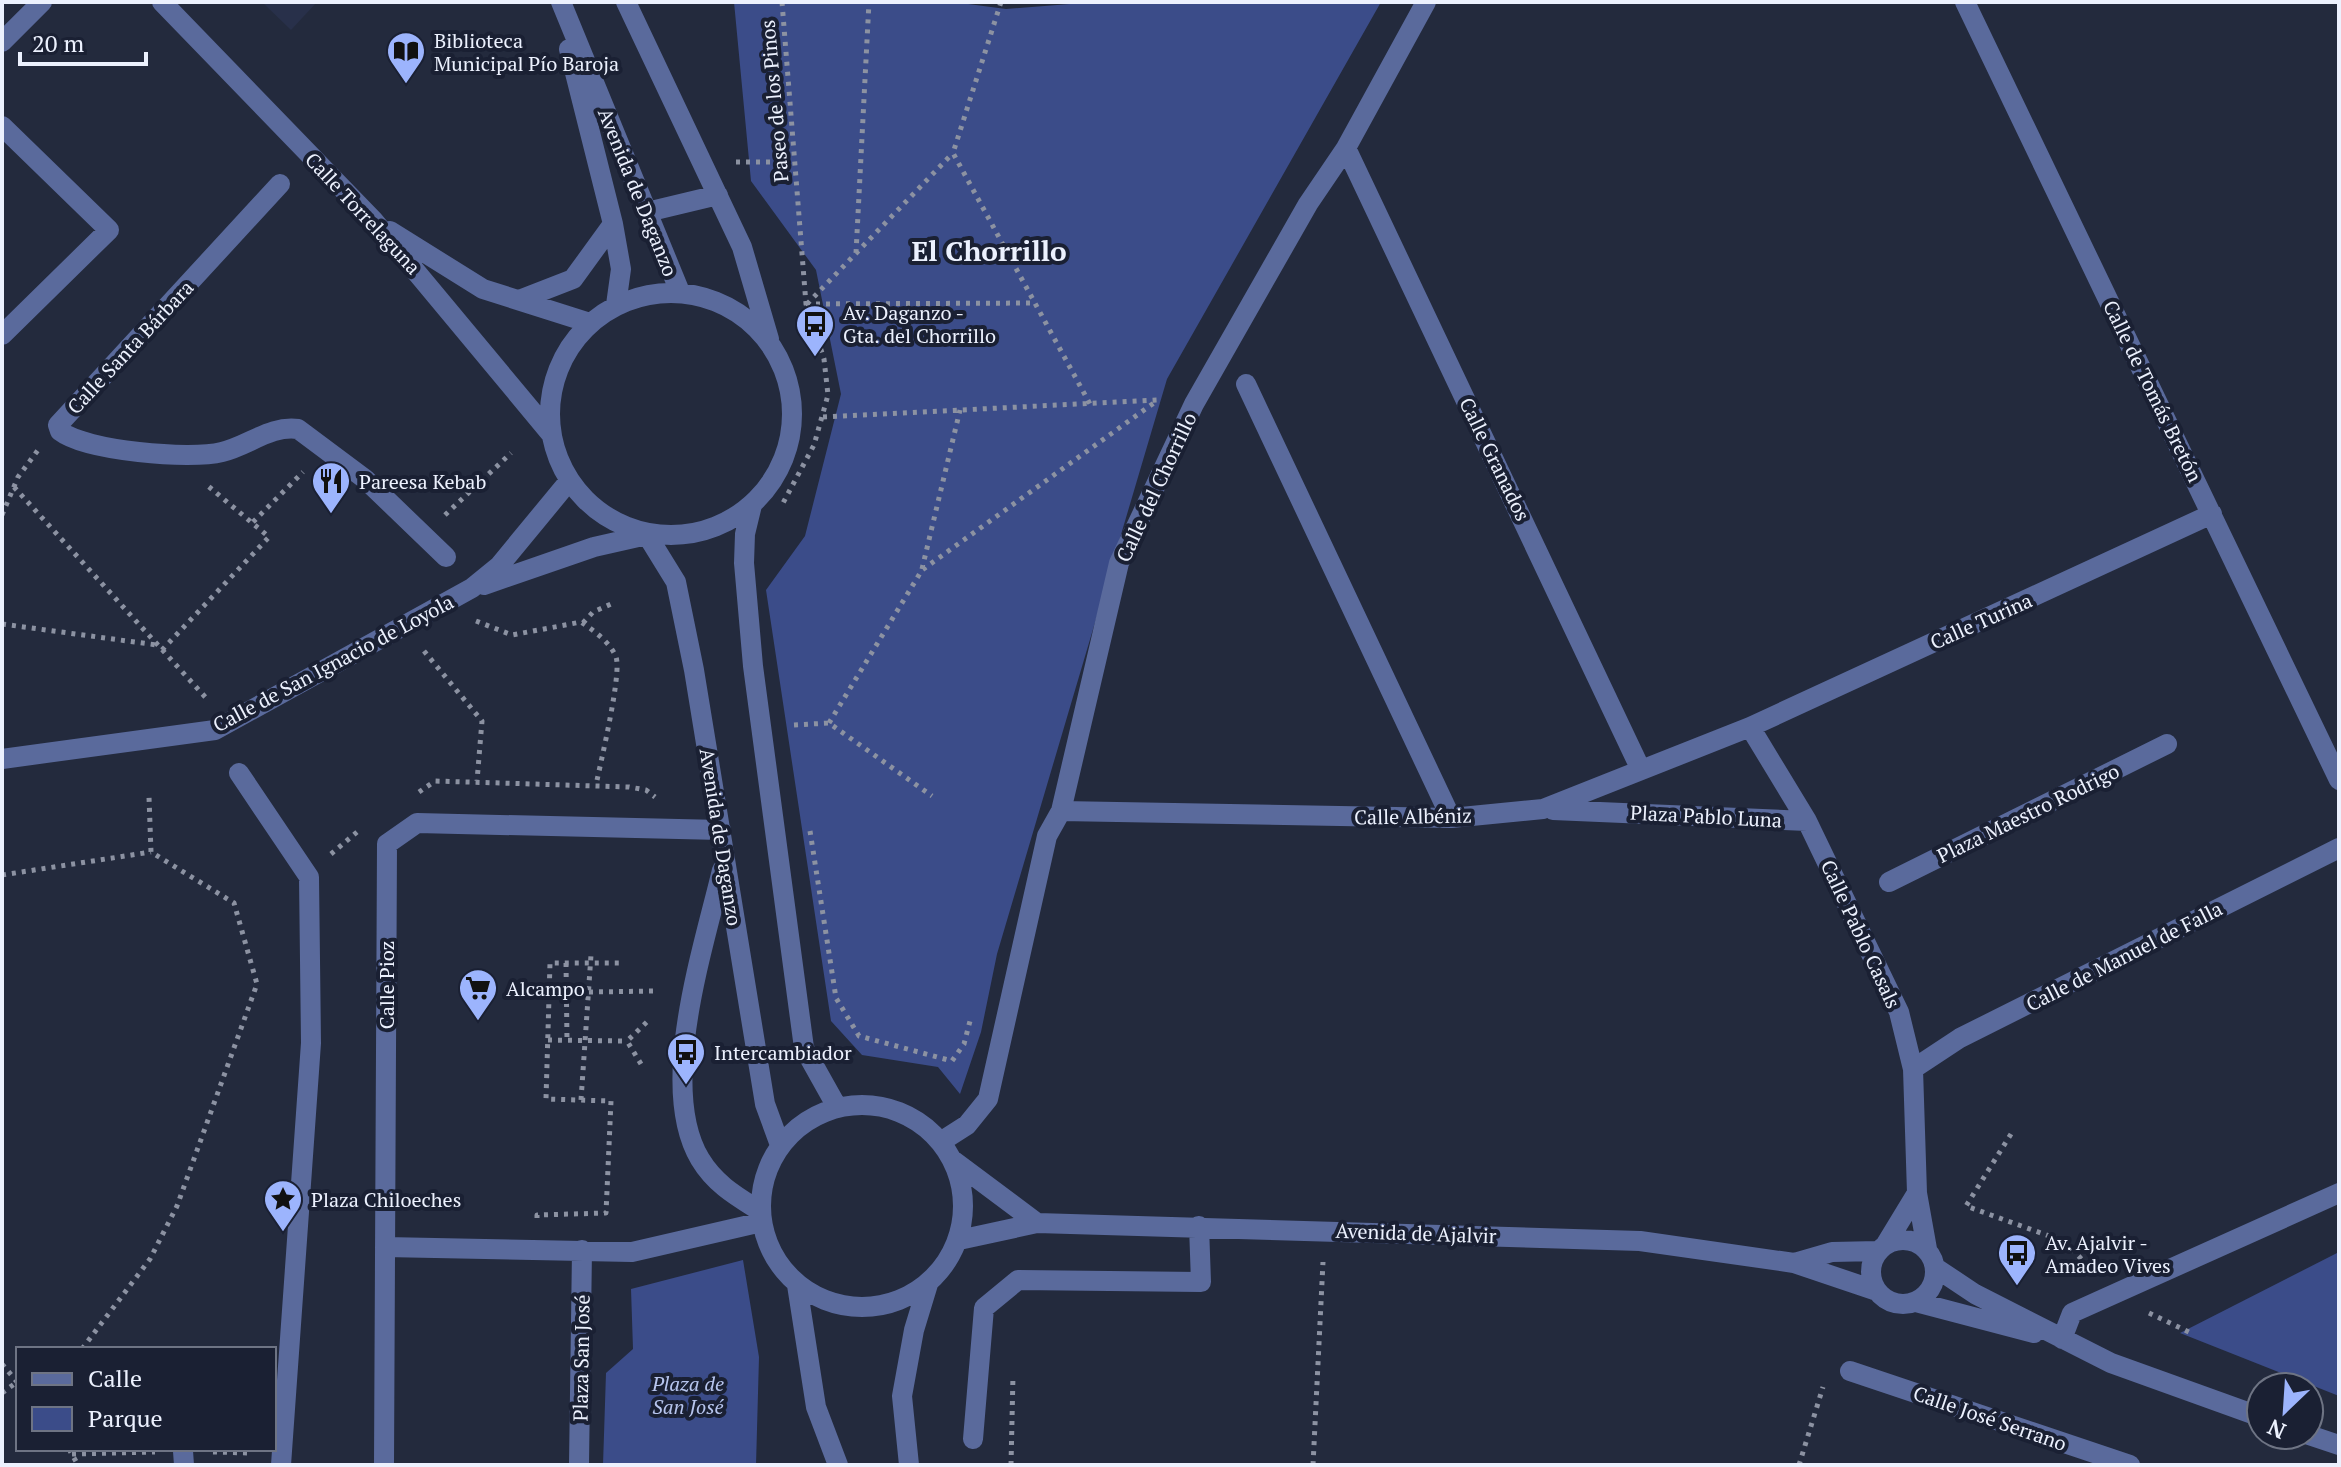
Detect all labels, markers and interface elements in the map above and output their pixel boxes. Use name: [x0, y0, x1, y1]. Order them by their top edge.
scale bar: [20, 16, 146, 66]
street label: Paseo de los Pinos: [753, 19, 795, 183]
text: 20 m: [32, 27, 84, 59]
place label: Biblioteca Municipal Pío Baroja: [434, 27, 619, 77]
library icon: Biblioteca Municipal Pío Baroja: [385, 30, 427, 85]
street label: Avenida de Daganzo: [592, 104, 684, 280]
street label: Calle Torrelaguna: [299, 146, 427, 280]
district label: El Chorrillo: [911, 232, 1067, 269]
street label: Calle Santa Bárbara: [61, 274, 199, 420]
street label: Calle de Tomás Bretón: [2097, 295, 2209, 487]
place label: Av. Daganzo - Gta. del Chorrillo: [843, 299, 996, 349]
bus stop icon: Av. Daganzo - Gta. del Chorrillo: [794, 303, 836, 358]
street label: Calle Granados: [1453, 393, 1537, 525]
street label: Calle del Chorrillo: [1110, 408, 1202, 566]
restaurant icon: Pareesa Kebab: [310, 460, 352, 515]
place label: Pareesa Kebab: [359, 468, 486, 495]
street label: Calle Turina: [1926, 587, 2036, 655]
street label: Calle de San Ignacio de Loyola: [208, 588, 458, 738]
street label: Avenida de Daganzo: [694, 746, 748, 928]
street label: Plaza Maestro Rodrigo: [1932, 757, 2124, 869]
street label: Plaza Pablo Luna: [1629, 799, 1783, 833]
street label: Calle Albéniz: [1354, 801, 1472, 831]
street label: Calle Pablo Casals: [1815, 855, 1907, 1013]
street label: Calle de Manuel de Falla: [2021, 895, 2227, 1017]
street label: Calle Pioz: [373, 941, 400, 1029]
supermarket icon: Alcampo: [457, 967, 499, 1022]
place label: Alcampo: [506, 975, 585, 1002]
bus stop icon: Intercambiador: [665, 1031, 707, 1086]
place label: Intercambiador: [714, 1039, 852, 1066]
place icon: Plaza Chiloeches: [262, 1178, 304, 1233]
place label: Plaza Chiloeches: [311, 1186, 461, 1213]
street label: Avenida de Ajalvir: [1335, 1217, 1497, 1249]
place label: Av. Ajalvir - Amadeo Vives: [2045, 1229, 2171, 1279]
bus stop icon: Av. Ajalvir - Amadeo Vives: [1996, 1232, 2038, 1287]
street label: Plaza San José: [566, 1294, 596, 1422]
legend: [16, 1347, 276, 1451]
text: Calle: [88, 1362, 142, 1394]
park label: Plaza de San José: [651, 1370, 725, 1420]
north arrow: [2245, 1371, 2325, 1451]
street label: Calle José Serrano: [1910, 1379, 2070, 1457]
text: Parque: [88, 1402, 163, 1434]
text: N: [2262, 1413, 2290, 1446]

